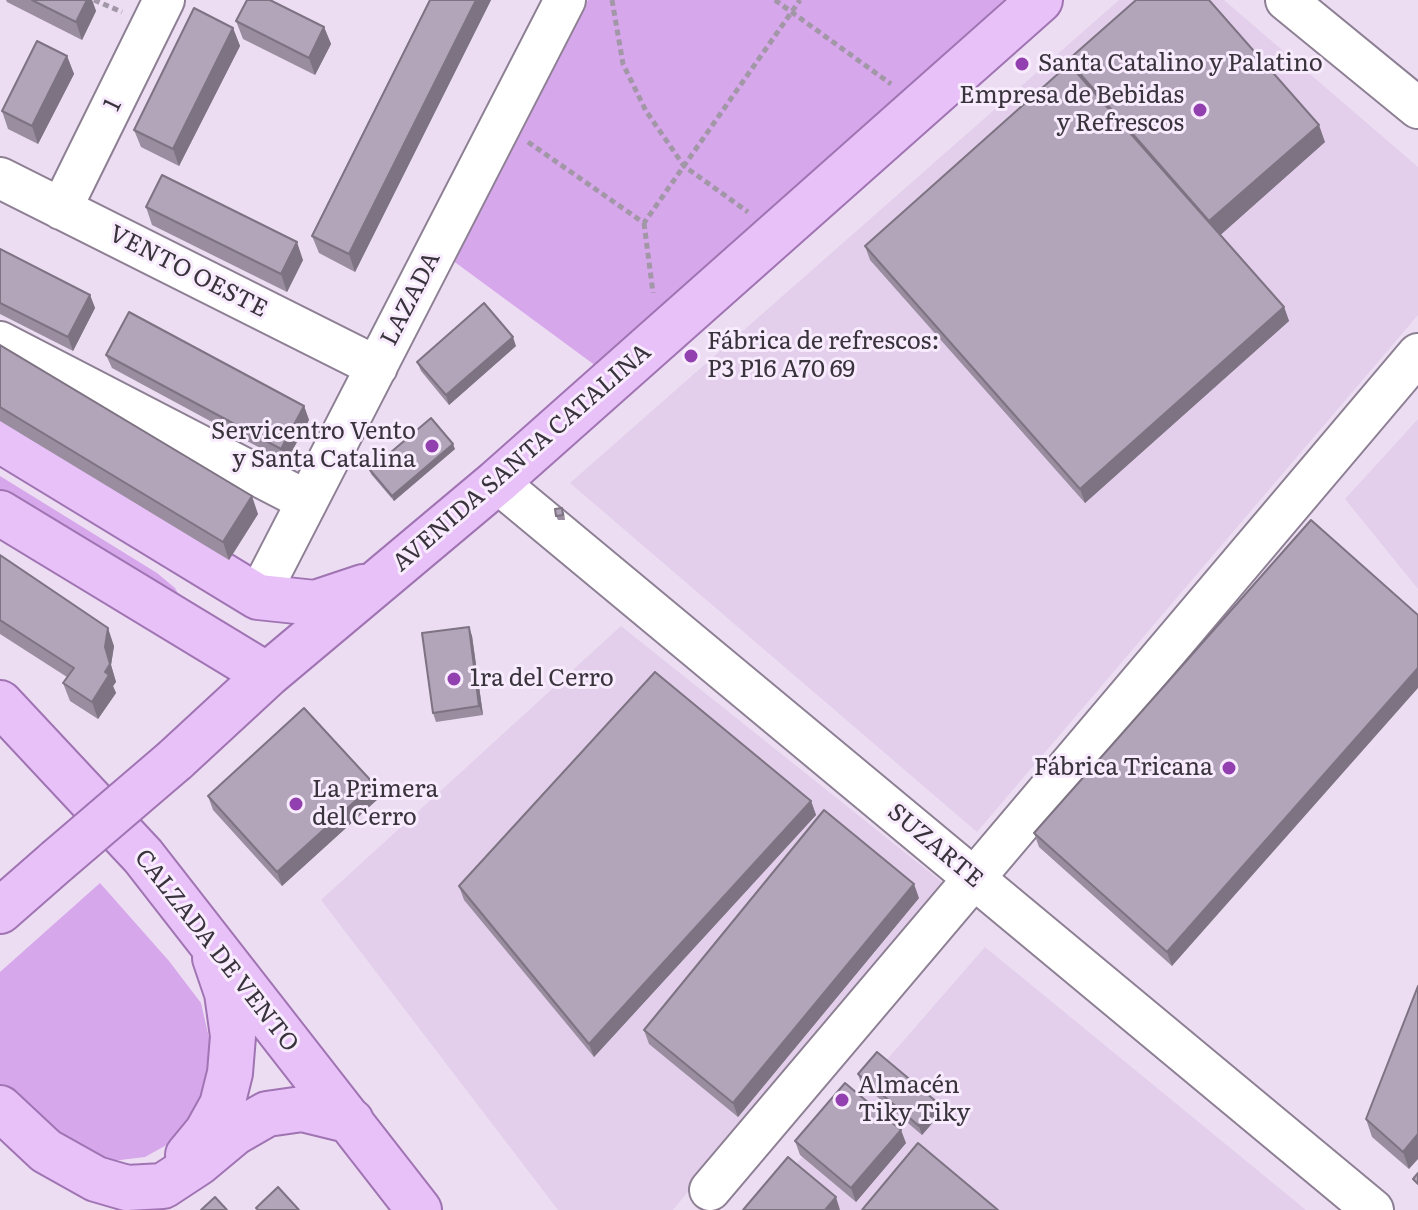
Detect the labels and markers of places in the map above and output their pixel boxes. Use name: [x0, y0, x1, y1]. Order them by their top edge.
place label: Santa Catalino y Palatino: [1038, 50, 1323, 78]
marker: Santa Catalino y Palatino: [1013, 55, 1031, 73]
place label: Empresa de Bebidas y Refrescos: [959, 82, 1184, 138]
marker: Empresa de Bebidas y Refrescos: [1191, 101, 1209, 119]
place label: Fábrica de refrescos: P3 P16 A70 69: [707, 328, 939, 384]
marker: Fábrica de refrescos: P3 P16 A70 69: [682, 347, 700, 365]
place label: Servicentro Vento y Santa Catalina: [211, 418, 416, 474]
marker: Servicentro Vento y Santa Catalina: [423, 437, 441, 455]
place label: 1ra del Cerro: [470, 665, 614, 693]
marker: 1ra del Cerro: [445, 670, 463, 688]
place label: Fábrica Tricana: [1034, 754, 1213, 782]
marker: Fábrica Tricana: [1220, 759, 1238, 777]
place label: La Primera del Cerro: [312, 776, 438, 832]
marker: La Primera del Cerro: [287, 795, 305, 813]
place label: Almacén Tiky Tiky: [858, 1072, 970, 1128]
marker: Almacén Tiky Tiky: [833, 1091, 851, 1109]

